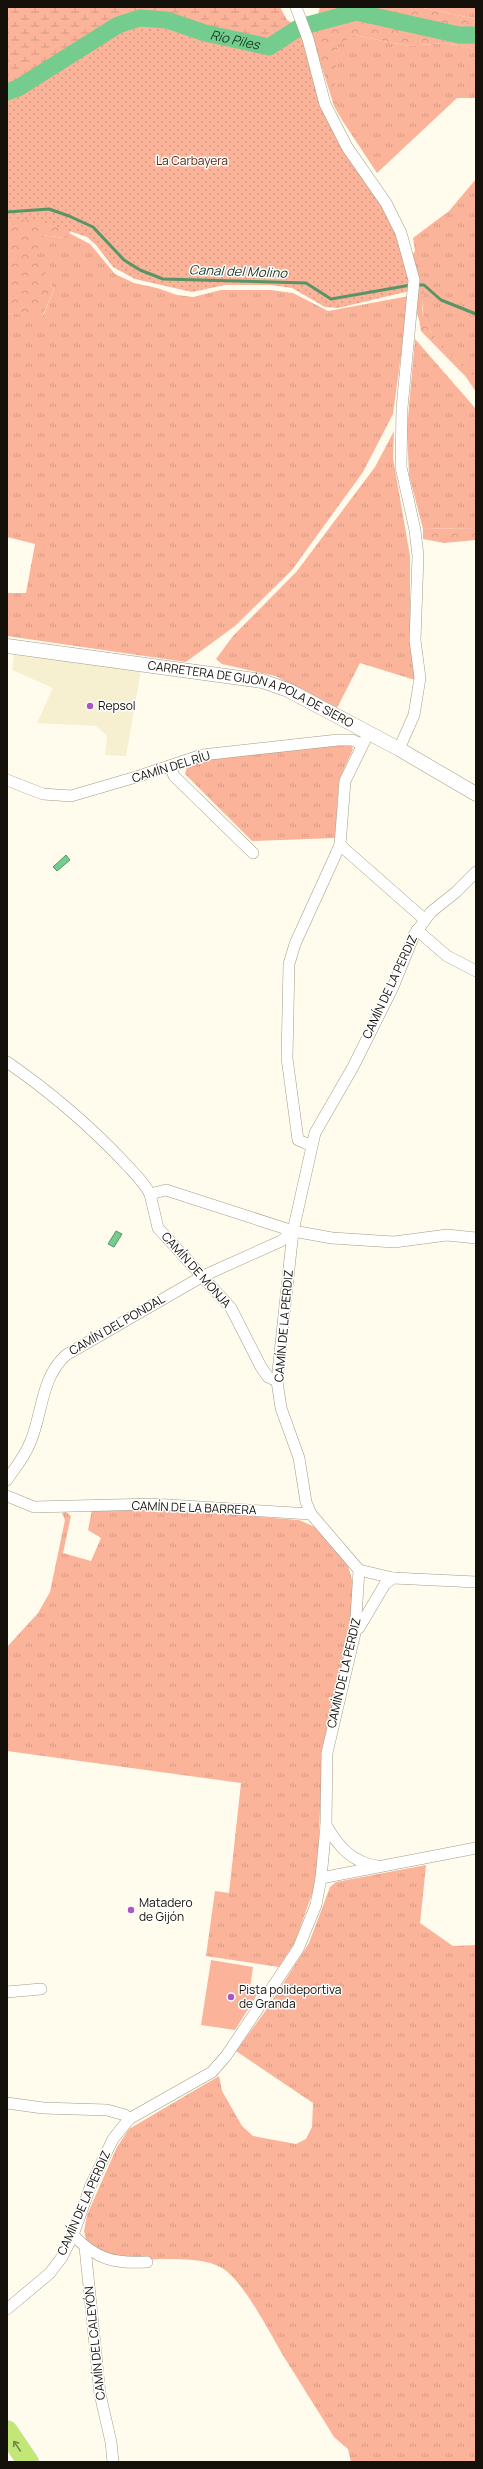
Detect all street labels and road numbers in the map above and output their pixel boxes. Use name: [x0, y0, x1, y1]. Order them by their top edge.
street label: CARRETERA DE GIJÓN A POLA DE SIERO: [147, 656, 357, 731]
street label: CAMÍN DEL RÍU: [130, 747, 212, 787]
street label: CAMÍN DE LA PERDIZ: [358, 932, 421, 1041]
street label: CAMÍN DE MONJA: [158, 1228, 235, 1312]
street label: CAMÍN DE LA PERDIZ: [270, 1269, 297, 1383]
street label: CAMÍN DEL PONDAL: [66, 1290, 168, 1359]
street label: CAMÍN DE LA BARRERA: [131, 1497, 257, 1518]
street label: CAMÍN DE LA PERDIZ: [323, 1616, 364, 1730]
street label: CAMÍN DE LA PERDIZ: [53, 2148, 114, 2258]
street label: CAMÍN DEL CALEYÓN: [80, 2285, 109, 2401]

